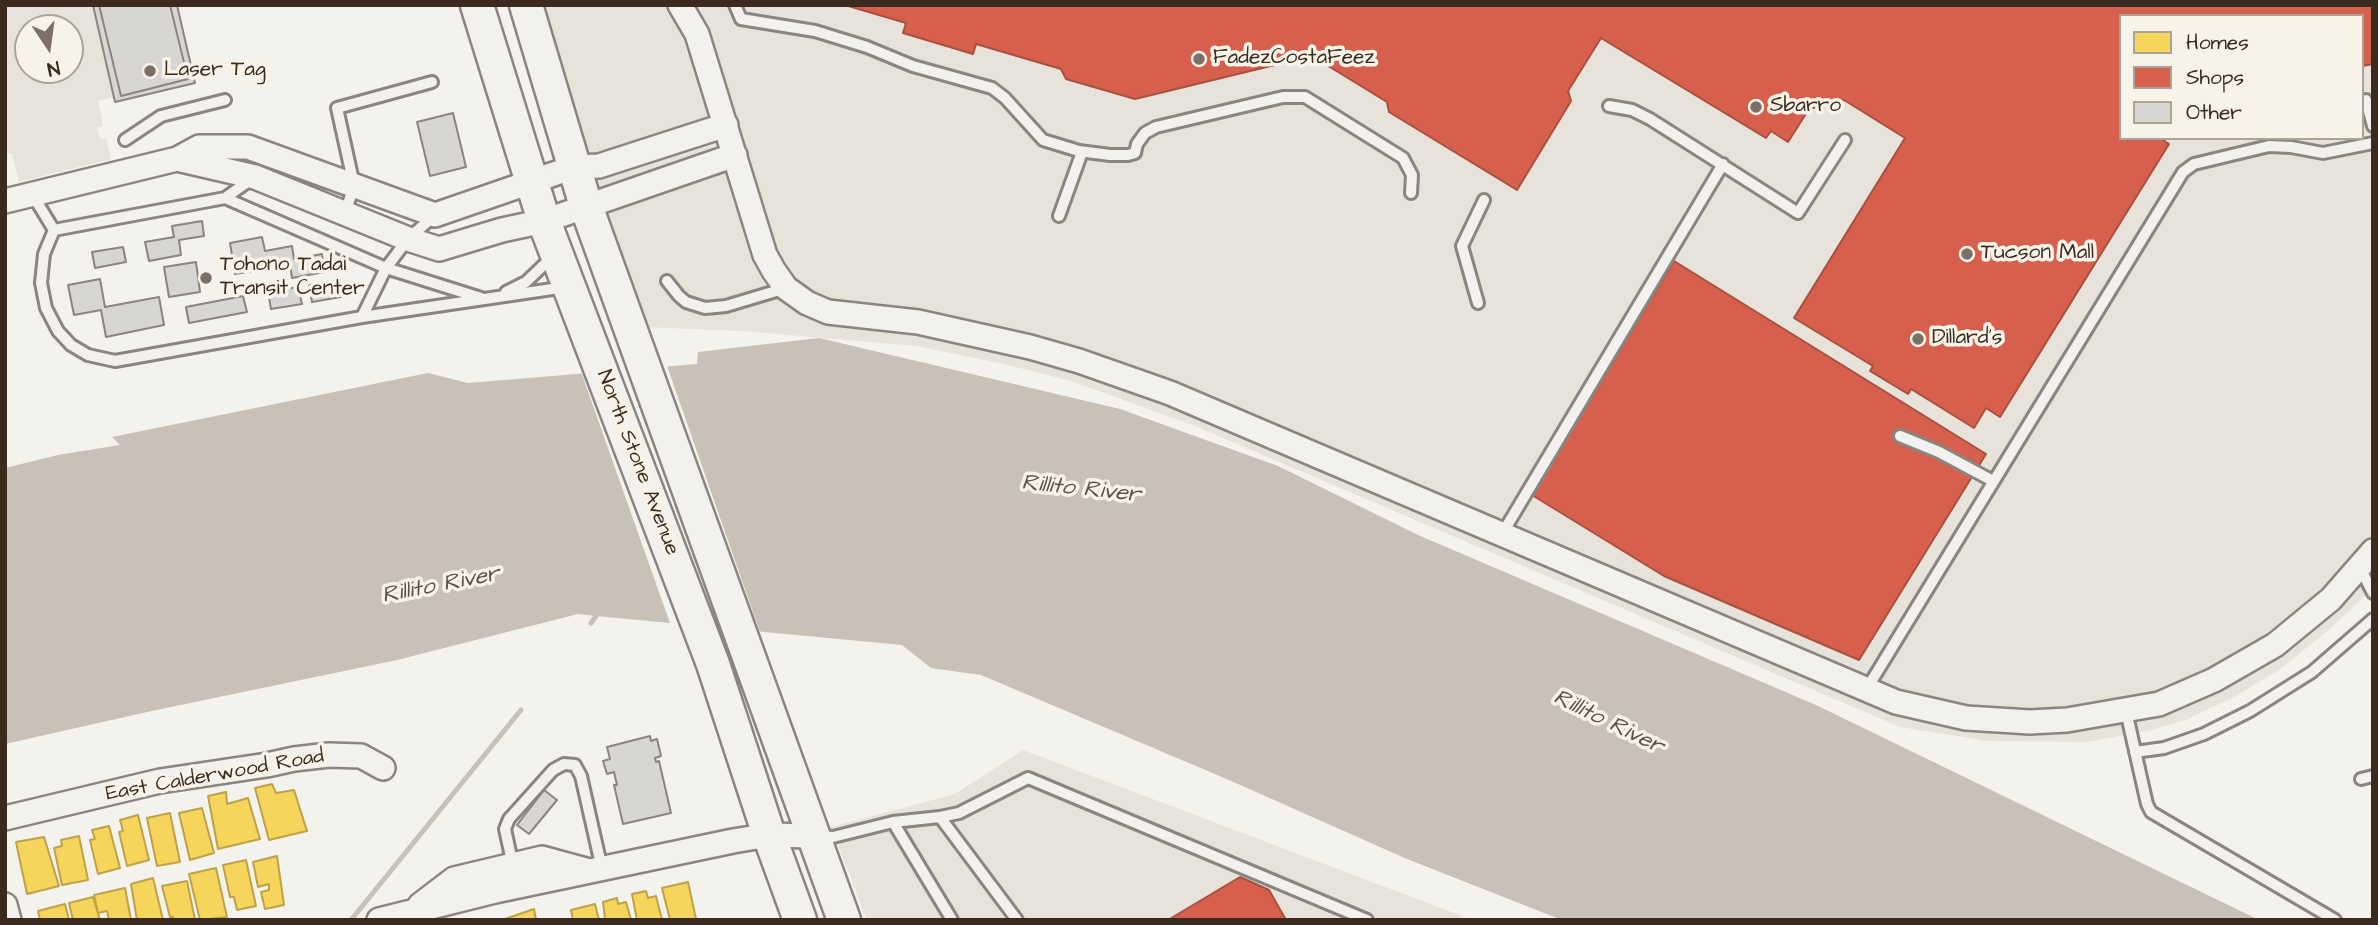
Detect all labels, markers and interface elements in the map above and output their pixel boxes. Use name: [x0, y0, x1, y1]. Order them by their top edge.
north arrow: [14, 14, 84, 84]
legend: [2119, 14, 2364, 140]
text: Homes: [2186, 28, 2249, 57]
place label: FadezCostaFeez: [1213, 46, 1375, 72]
marker: FadezCostaFeez: [1191, 51, 1207, 67]
text: N: [45, 54, 62, 82]
place label: Laser Tag: [164, 58, 266, 84]
marker: Laser Tag: [142, 63, 158, 79]
text: Shops: [2186, 63, 2244, 92]
place label: Sbarro: [1770, 94, 1841, 120]
text: Other: [2186, 98, 2242, 127]
marker: Sbarro: [1748, 99, 1764, 115]
place label: Tucson Mall: [1981, 241, 2094, 267]
marker: Tucson Mall: [1959, 246, 1975, 262]
place label: Tohono Tadai Transit Center: [220, 253, 365, 303]
marker: Tohono Tadai Transit Center: [198, 270, 214, 286]
place label: Dillard's: [1932, 326, 2002, 352]
marker: Dillard's: [1910, 331, 1926, 347]
street label: North Stone Avenue: [590, 367, 684, 559]
water label: Rillito River: [1020, 470, 1142, 510]
water label: Rillito River: [380, 561, 502, 611]
water label: Rillito River: [1548, 685, 1668, 761]
street label: East Calderwood Road: [104, 744, 326, 808]

